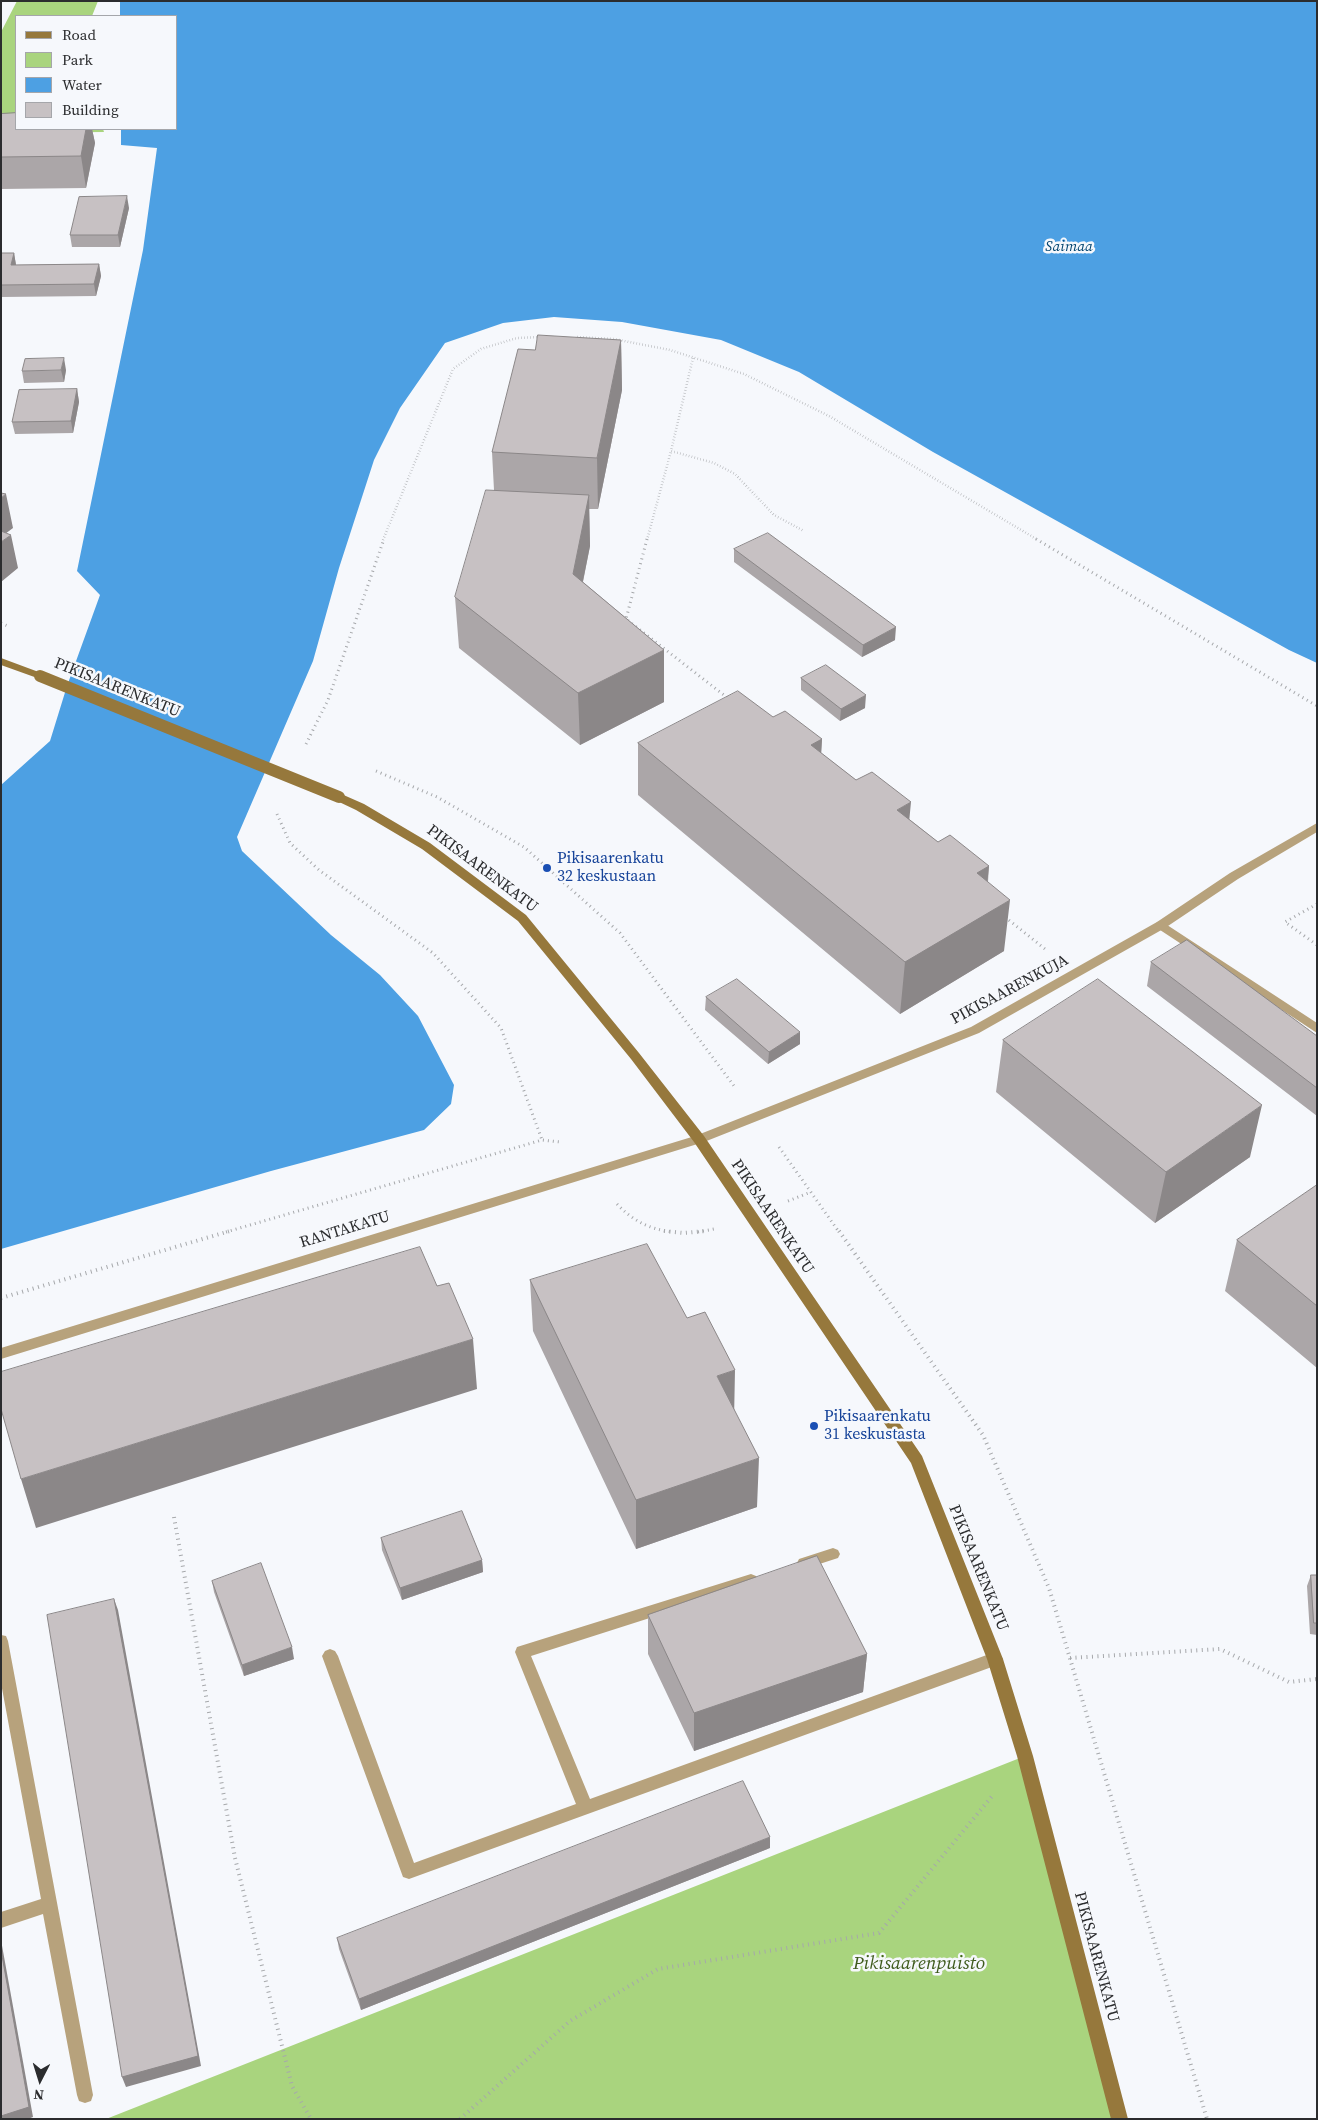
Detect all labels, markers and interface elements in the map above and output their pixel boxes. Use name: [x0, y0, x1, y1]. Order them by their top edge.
legend: [15, 15, 178, 130]
text: Road: [62, 24, 96, 45]
text: Park: [62, 49, 93, 70]
text: Water: [62, 74, 102, 95]
text: Building: [62, 99, 119, 120]
water label: Saimaa: [1045, 238, 1093, 256]
street label: PIKISAARENKATU: [51, 654, 183, 722]
street label: PIKISAARENKATU: [423, 821, 541, 917]
place label: Pikisaarenkatu 32 keskustaan: [557, 849, 664, 887]
marker: Pikisaarenkatu 32 keskustaan: [541, 862, 553, 874]
street label: PIKISAARENKUJA: [948, 951, 1072, 1029]
street label: PIKISAARENKATU: [727, 1156, 817, 1278]
street label: RANTAKATU: [298, 1207, 392, 1253]
place label: Pikisaarenkatu 31 keskustasta: [824, 1407, 931, 1445]
marker: Pikisaarenkatu 31 keskustasta: [808, 1420, 820, 1432]
street label: PIKISAARENKATU: [944, 1502, 1012, 1634]
street label: PIKISAARENKATU: [1069, 1890, 1123, 2024]
park label: Pikisaarenpuisto: [853, 1953, 985, 1975]
north arrow: [15, 2055, 65, 2105]
text: N: [33, 2085, 45, 2105]

